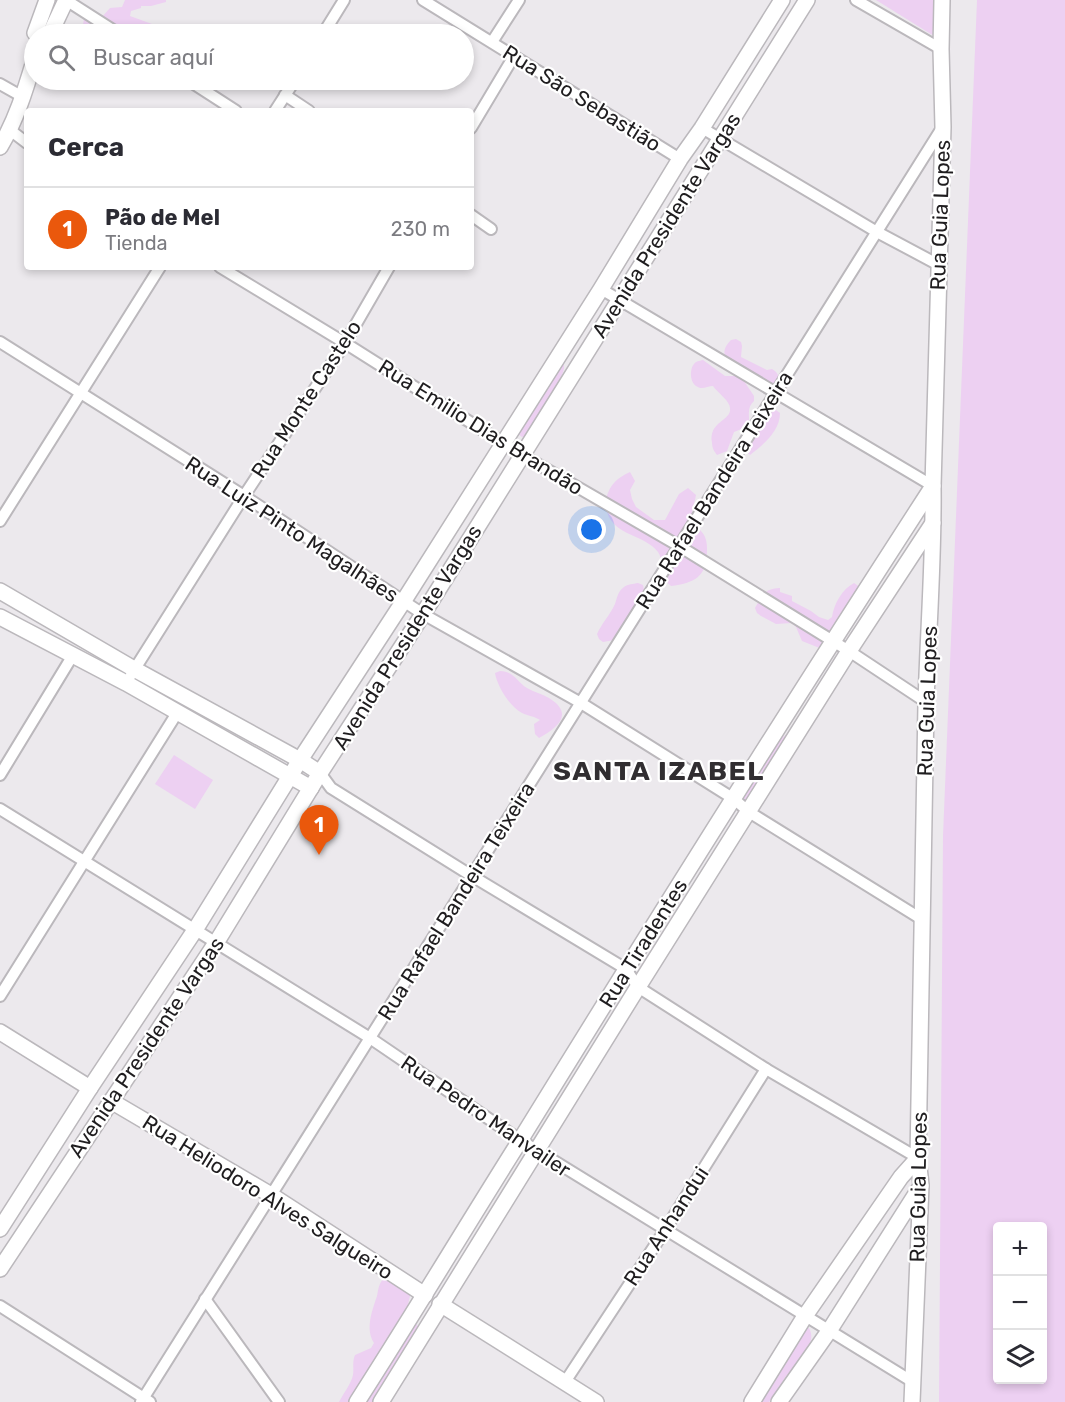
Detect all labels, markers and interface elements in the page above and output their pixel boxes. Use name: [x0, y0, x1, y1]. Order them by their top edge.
search box: [24, 24, 474, 90]
street label: Rua São Sebastião: [498, 39, 666, 157]
icon: search: [45, 41, 78, 74]
text: Buscar aquí: [93, 44, 214, 71]
street label: Avenida Presidente Vargas: [586, 108, 746, 342]
text: Cerca: [48, 132, 124, 163]
street label: Rua Guia Lopes: [925, 139, 955, 291]
text: Pão de Mel: [105, 204, 220, 231]
text: 1: [63, 217, 72, 241]
text: 230 m: [391, 217, 450, 241]
text: Tienda: [105, 231, 168, 255]
street label: Rua Monte Castelo: [246, 315, 366, 483]
street label: Rua Emilio Dias Brandão: [374, 354, 588, 500]
street label: Rua Rafael Bandeira Teixeira: [630, 366, 798, 614]
street label: Rua Luiz Pinto Magalhães: [181, 451, 403, 607]
your location: [577, 515, 606, 544]
street label: Avenida Presidente Vargas: [327, 520, 487, 754]
street label: Rua Guia Lopes: [912, 625, 942, 777]
district label: SANTA IZABEL: [553, 755, 765, 787]
street label: Rua Rafael Bandeira Teixeira: [372, 777, 540, 1025]
pin: 1: [300, 806, 338, 855]
street label: Rua Tiradentes: [594, 874, 692, 1012]
street label: Avenida Presidente Vargas: [63, 932, 229, 1162]
street label: Rua Pedro Manvailer: [396, 1050, 576, 1182]
street label: Rua Heliodoro Alves Salgueiro: [138, 1109, 398, 1285]
street label: Rua Guia Lopes: [904, 1112, 932, 1262]
street label: Rua Anhandui: [618, 1162, 714, 1290]
map controls: [993, 1222, 1047, 1384]
button: +: [993, 1222, 1047, 1276]
button: −: [993, 1276, 1047, 1330]
button: layers: [993, 1330, 1047, 1384]

